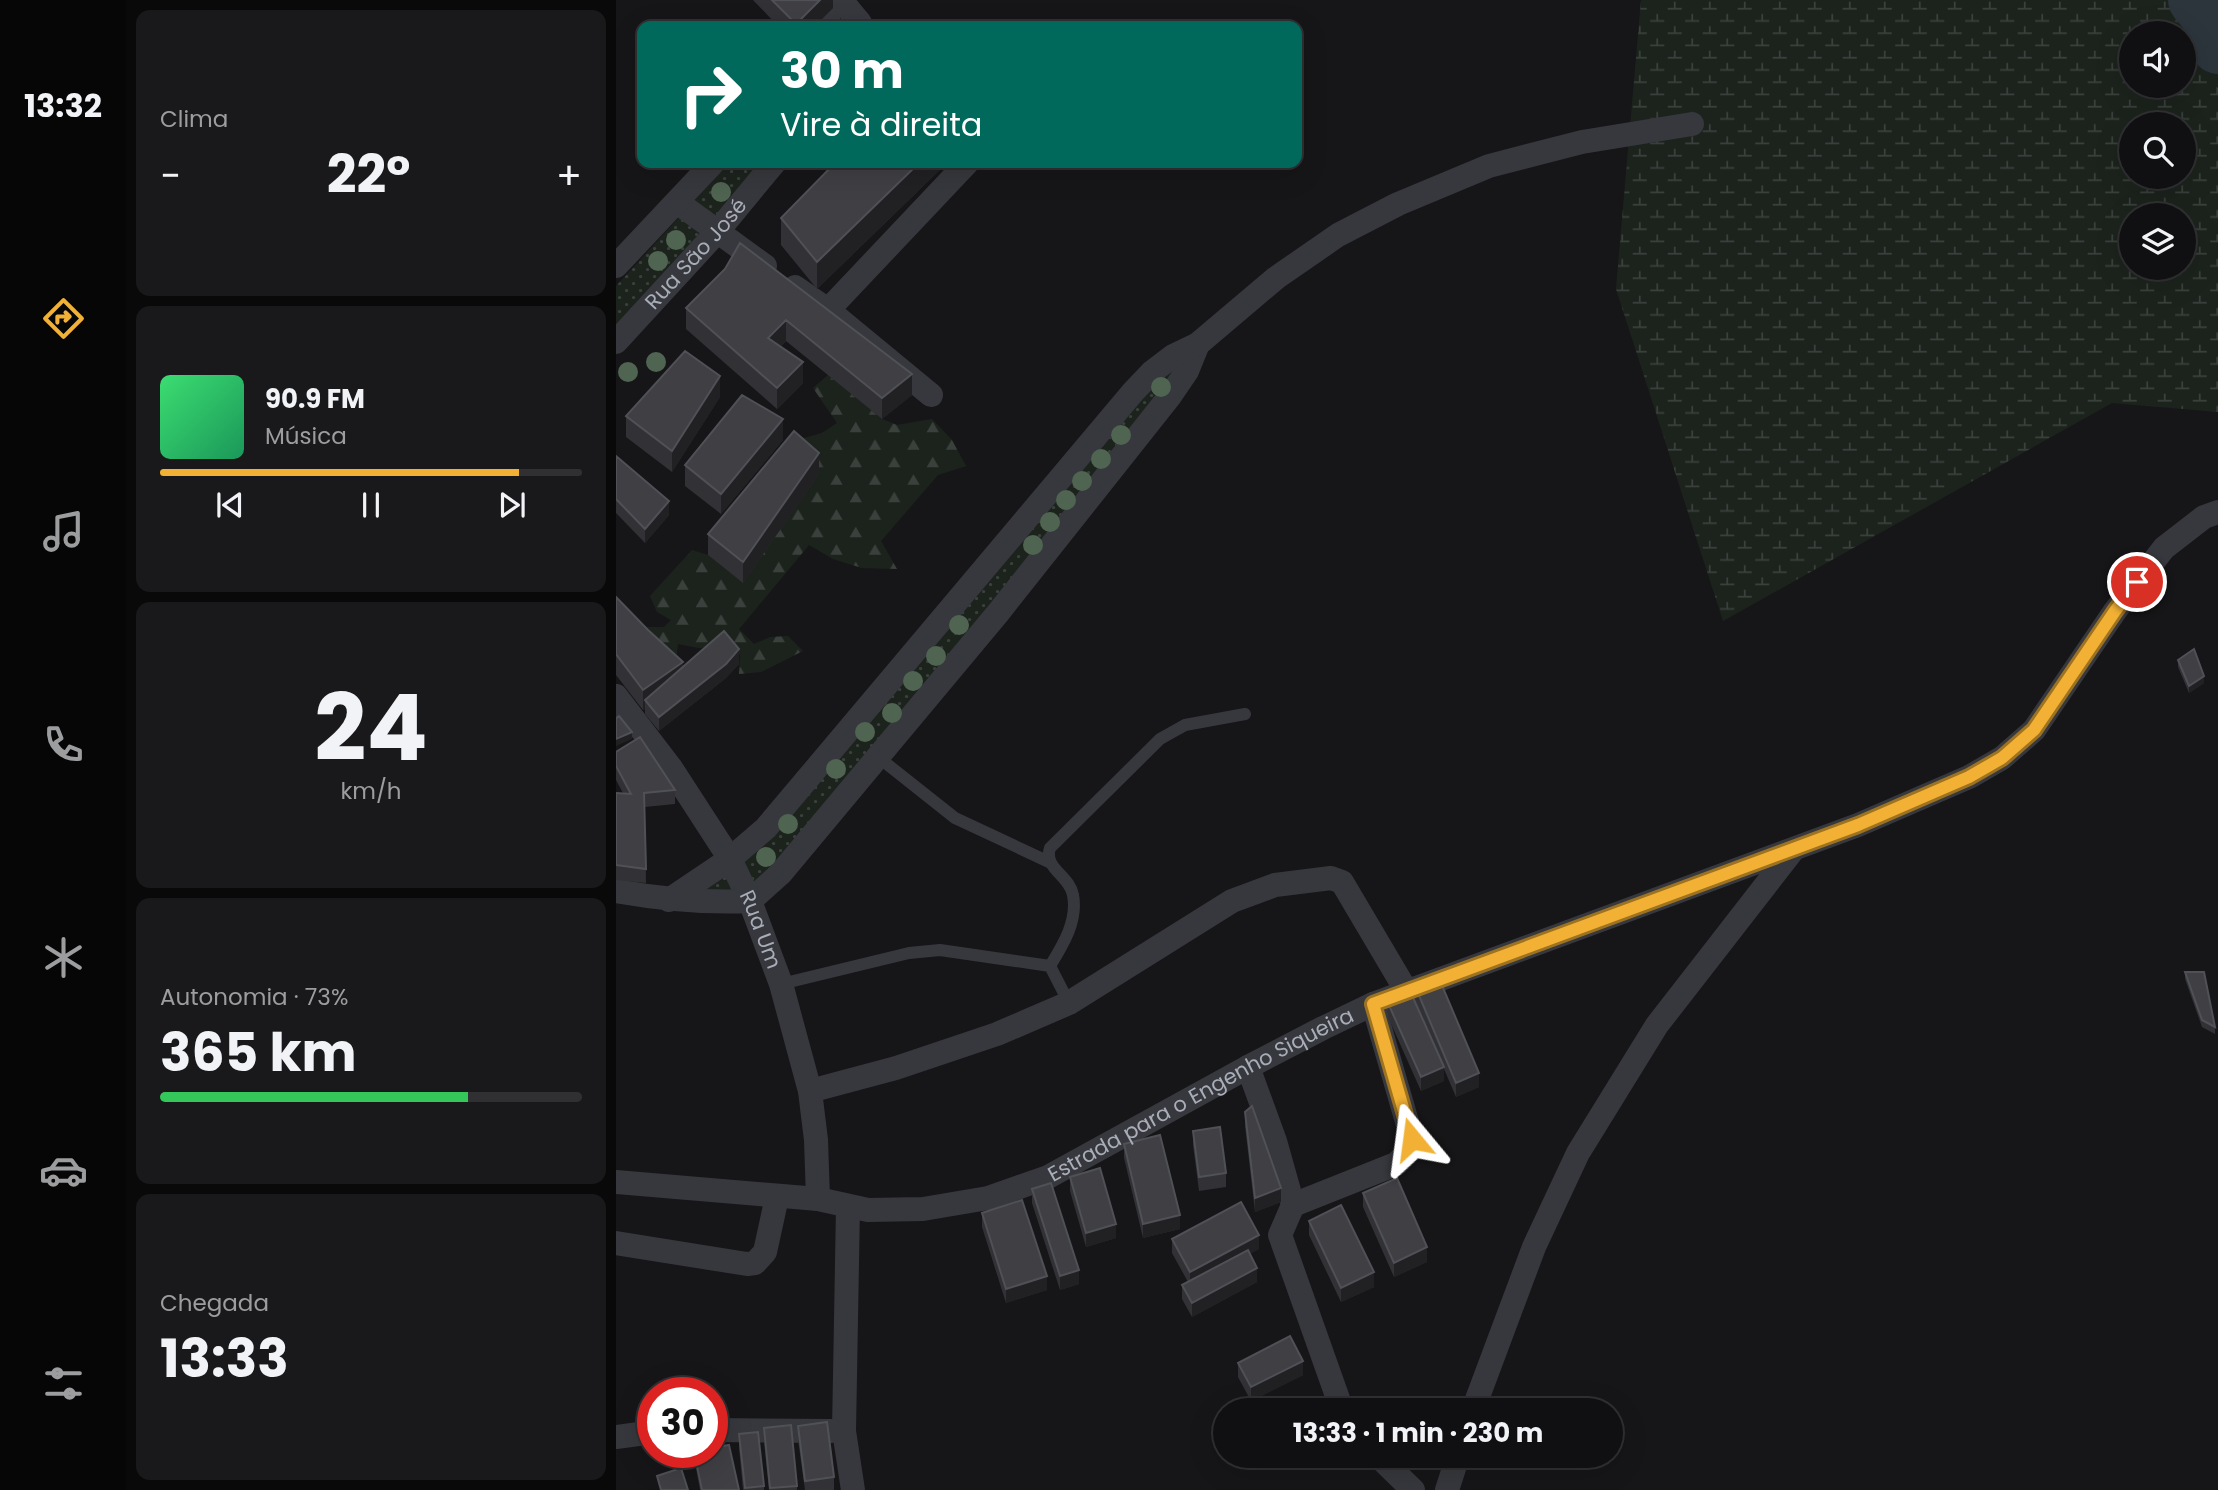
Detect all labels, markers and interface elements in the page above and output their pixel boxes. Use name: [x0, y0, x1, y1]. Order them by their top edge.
map controls: [2119, 21, 2196, 280]
button: sound: [2119, 21, 2196, 98]
text: 30 m: [780, 37, 904, 105]
icon: right: [665, 49, 756, 140]
text: 13:32: [24, 83, 102, 128]
text: Vire à direita: [780, 102, 982, 147]
text: Clima: [160, 103, 228, 135]
button: search: [2119, 112, 2196, 189]
text: 22°: [327, 138, 410, 211]
text: −: [160, 149, 181, 202]
text: +: [556, 149, 582, 202]
street label: Rua São José: [638, 192, 753, 315]
button: layers: [2119, 203, 2196, 280]
icon: directions: [39, 294, 88, 343]
text: 90.9 FM: [265, 381, 365, 417]
text: Música: [265, 420, 347, 452]
icon: previous: [211, 486, 249, 524]
icon: pause: [352, 486, 390, 524]
icon: next: [493, 486, 531, 524]
icon: music: [39, 507, 88, 556]
pin: [2107, 552, 2167, 612]
icon: arrive: [2118, 563, 2156, 601]
text: 24: [314, 664, 428, 792]
icon: phone: [39, 720, 88, 769]
text: km/h: [340, 775, 402, 807]
street label: Rua Um: [733, 885, 789, 973]
icon: climate: [39, 933, 88, 982]
text: Autonomia · 73%: [160, 981, 348, 1013]
street label: Estrada para o Engenho Siqueira: [1042, 1000, 1358, 1188]
text: 365 km: [160, 1016, 357, 1089]
position arrow: [1375, 1102, 1449, 1176]
icon: car: [39, 1146, 88, 1195]
text: Chegada: [160, 1287, 269, 1319]
text: 13:33: [160, 1322, 289, 1395]
icon: filters: [39, 1359, 88, 1408]
speed limit sign: 30: [637, 1377, 728, 1468]
text: 13:33 · 1 min · 230 m: [1293, 1415, 1543, 1451]

